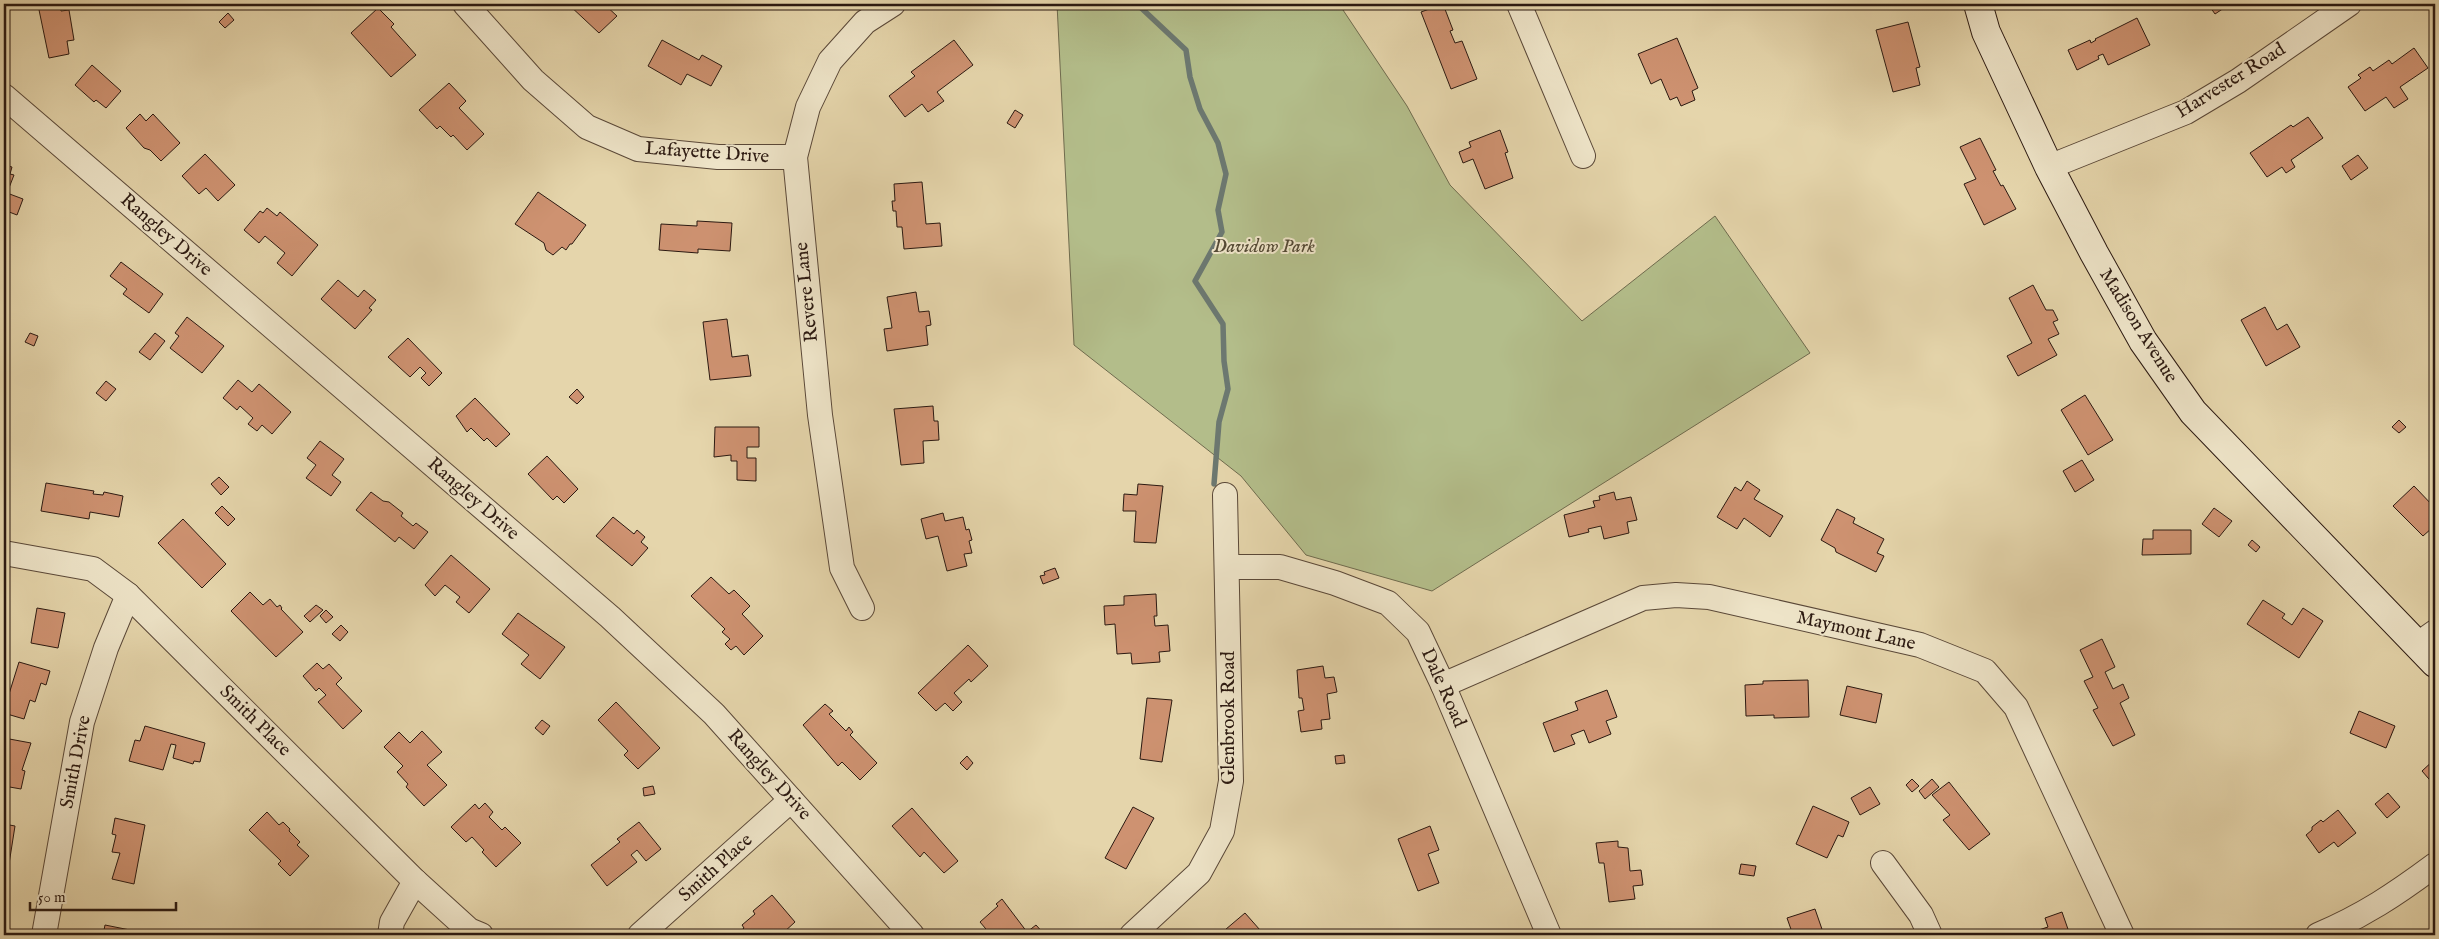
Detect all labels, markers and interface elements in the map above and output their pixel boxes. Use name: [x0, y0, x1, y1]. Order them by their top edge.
street label: Harvester Road: [2172, 37, 2291, 124]
street label: Lafayette Drive: [644, 137, 770, 169]
street label: Rangley Drive: [115, 188, 217, 282]
park label: Davidow Park: [1213, 235, 1315, 259]
street label: Revere Lane: [790, 240, 824, 343]
street label: Madison Avenue: [2093, 264, 2183, 388]
street label: Rangley Drive: [422, 452, 524, 546]
street label: Maymont Lane: [1794, 606, 1918, 656]
street label: Dale Road: [1415, 645, 1471, 732]
street label: Glenbrook Road: [1217, 650, 1241, 785]
street label: Smith Place: [214, 680, 296, 762]
street label: Smith Drive: [55, 713, 97, 811]
street label: Rangley Drive: [722, 724, 816, 826]
street label: Smith Place: [674, 828, 758, 908]
scale bar: [30, 879, 176, 911]
text: 50 m: [38, 888, 66, 907]

